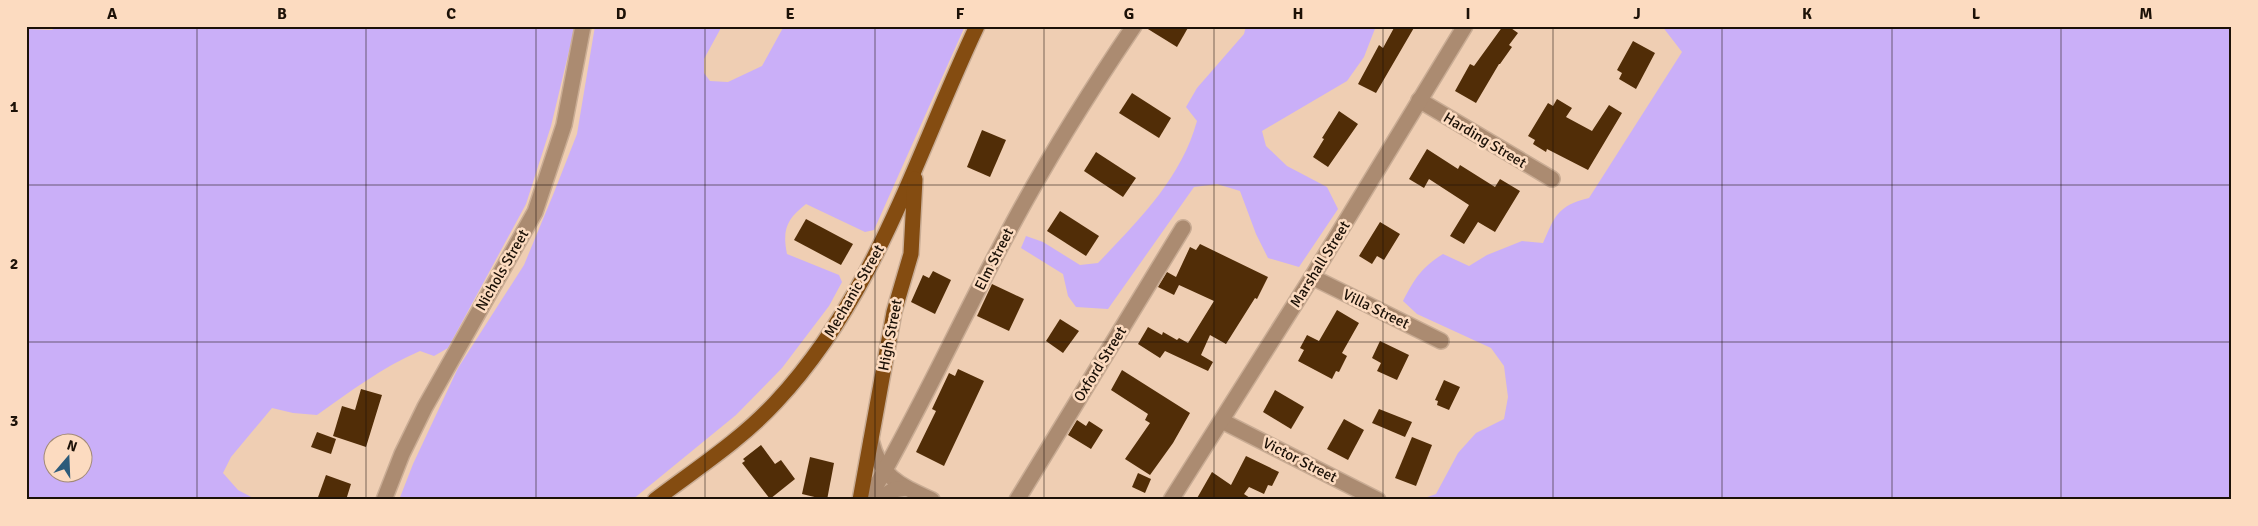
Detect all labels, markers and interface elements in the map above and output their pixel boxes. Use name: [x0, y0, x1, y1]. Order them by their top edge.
text: A: [107, 4, 118, 24]
text: B: [277, 4, 287, 24]
text: C: [446, 4, 456, 24]
text: D: [616, 4, 627, 24]
text: E: [785, 4, 795, 24]
text: F: [956, 4, 965, 24]
text: G: [1124, 4, 1134, 24]
text: H: [1293, 4, 1303, 24]
text: I: [1465, 4, 1471, 24]
text: J: [1633, 4, 1641, 24]
text: K: [1802, 4, 1812, 24]
text: L: [1972, 4, 1981, 24]
text: M: [2139, 4, 2153, 24]
text: 1: [10, 97, 19, 117]
street label: Harding Street: [1440, 108, 1530, 172]
street label: Marshall Street: [1286, 217, 1354, 311]
street label: Elm Street: [971, 225, 1017, 293]
street label: Nichols Street: [472, 226, 532, 314]
street label: Mechanic Street: [820, 241, 888, 341]
text: 2: [10, 254, 18, 274]
street label: Villa Street: [1340, 285, 1412, 333]
street label: High Street: [874, 298, 906, 372]
street label: Oxford Street: [1070, 323, 1130, 405]
text: 3: [10, 411, 18, 431]
north arrow: [42, 434, 92, 484]
street label: Victor Street: [1260, 434, 1340, 486]
text: N: [65, 437, 79, 456]

